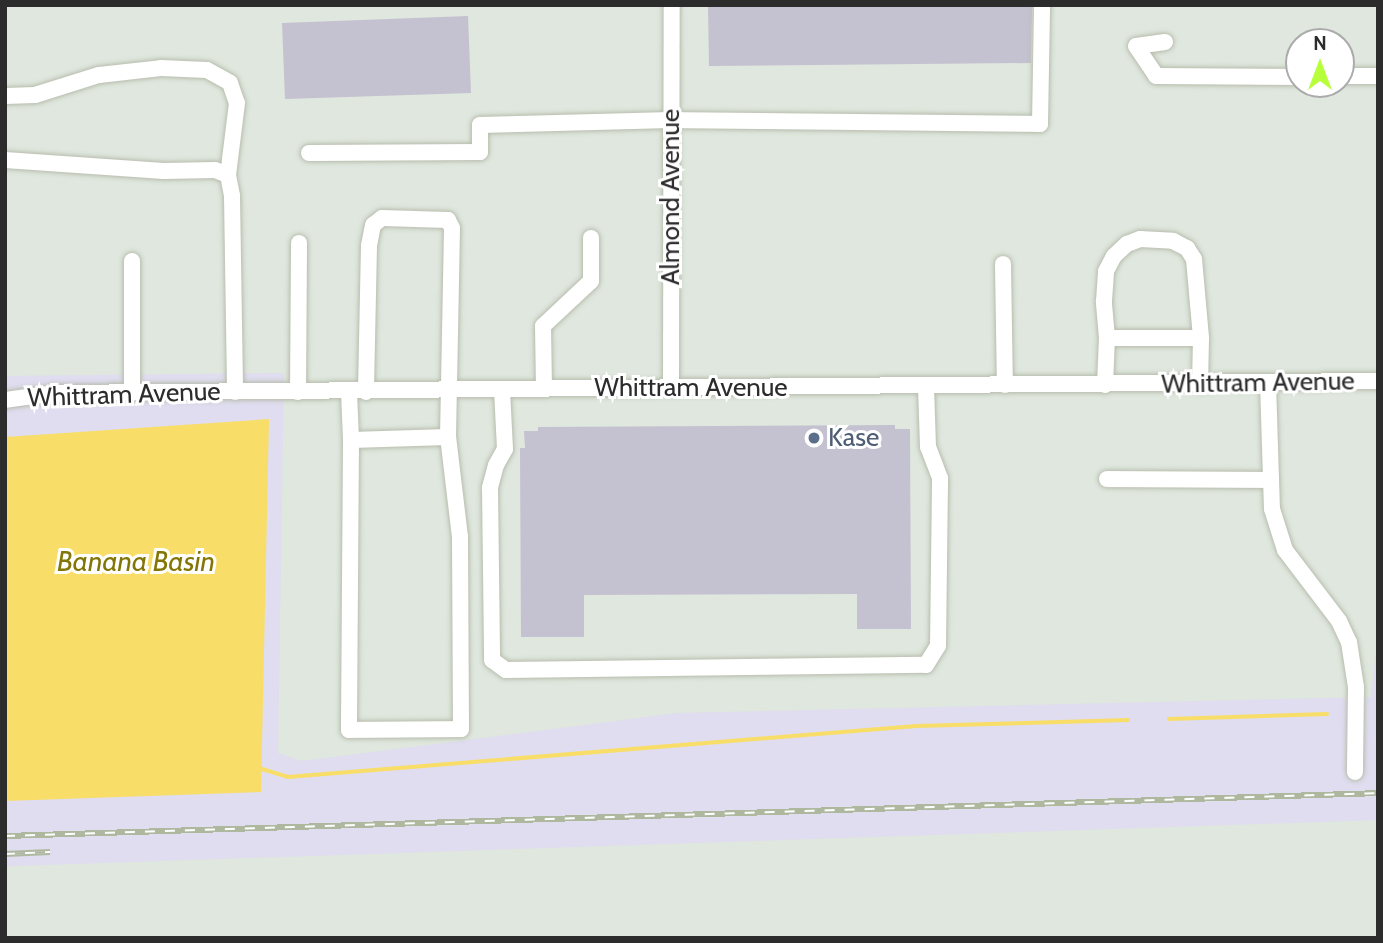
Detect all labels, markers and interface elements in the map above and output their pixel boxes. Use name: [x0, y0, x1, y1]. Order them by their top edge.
north arrow: [1285, 28, 1355, 98]
text: N: [1313, 32, 1327, 55]
street label: Almond Avenue: [655, 109, 687, 285]
street label: Whittram Avenue: [1161, 366, 1355, 400]
street label: Whittram Avenue: [594, 372, 788, 404]
street label: Whittram Avenue: [27, 376, 221, 414]
place label: Kase: [828, 422, 879, 454]
marker: Kase: [806, 430, 822, 446]
water label: Banana Basin: [57, 544, 215, 578]

